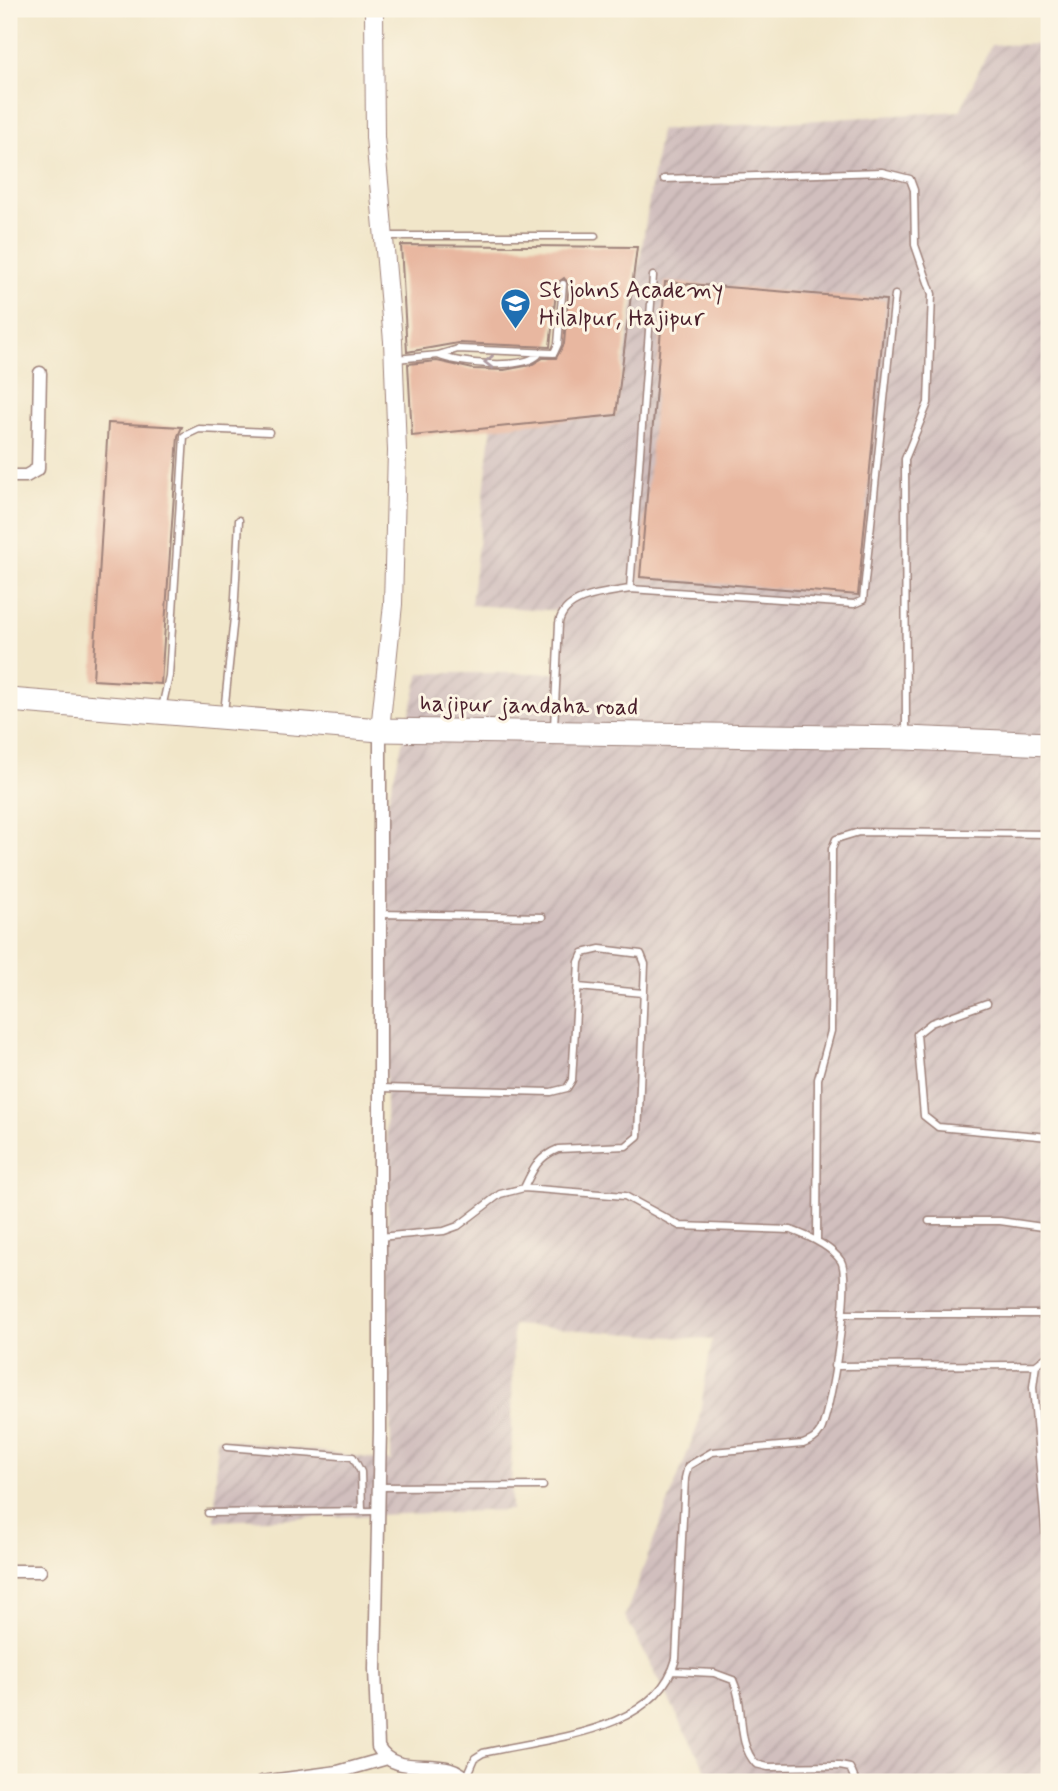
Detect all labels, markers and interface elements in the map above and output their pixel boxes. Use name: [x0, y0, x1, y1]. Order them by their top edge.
place label: St johns Academy Hilalpur, Hajipur: [539, 275, 723, 334]
school or university icon: St johns Academy Hilalpur, Hajipur: [499, 287, 533, 331]
one-way arrow: [483, 355, 494, 370]
street label: hajipur jandaha road: [420, 689, 638, 723]

